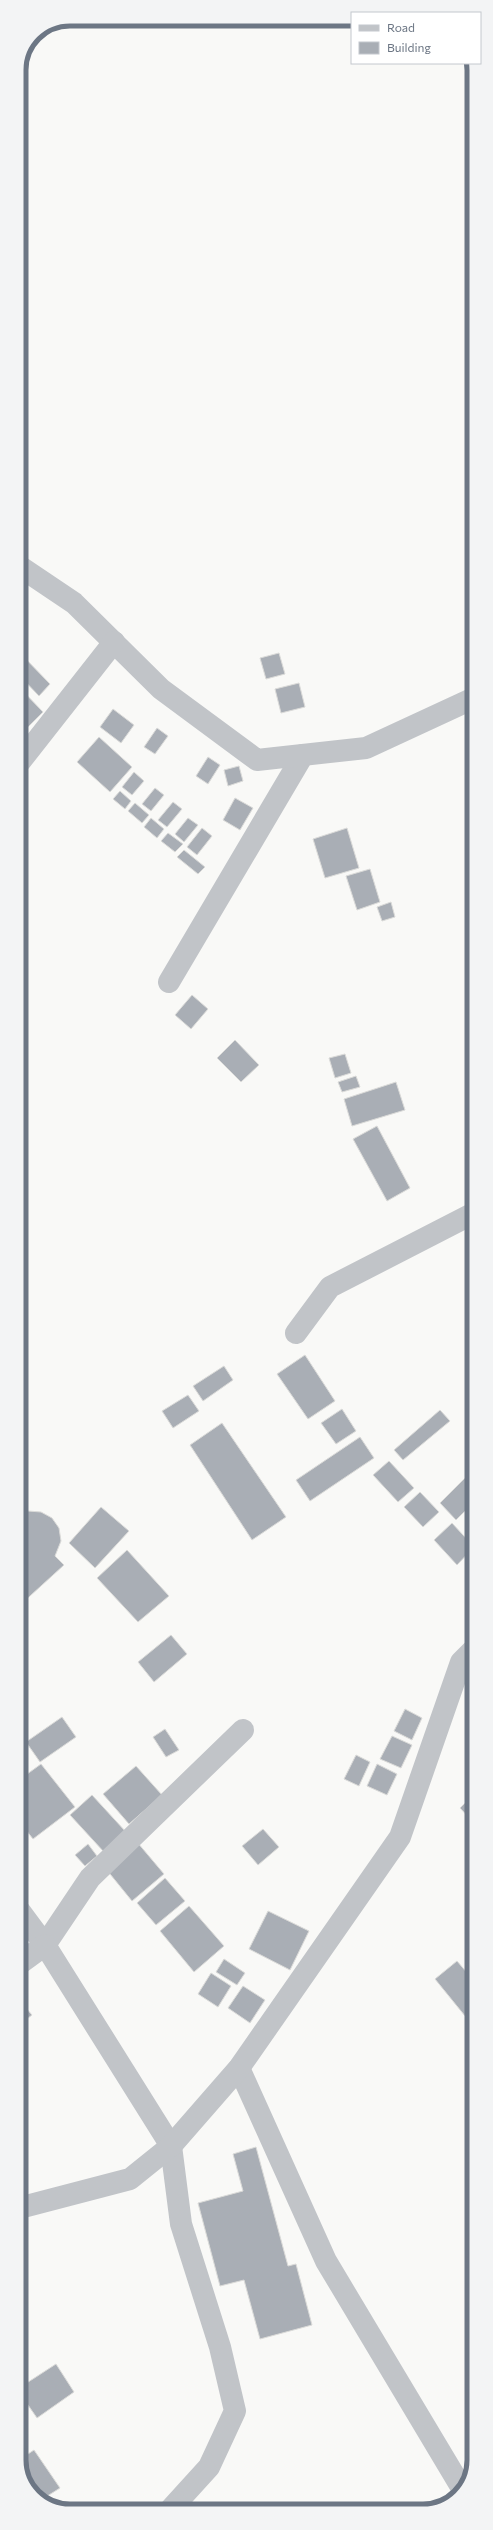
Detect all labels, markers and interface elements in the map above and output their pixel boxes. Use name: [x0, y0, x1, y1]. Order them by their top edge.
legend: [351, 12, 481, 64]
text: Road: [387, 20, 415, 34]
text: Building: [387, 40, 431, 54]

